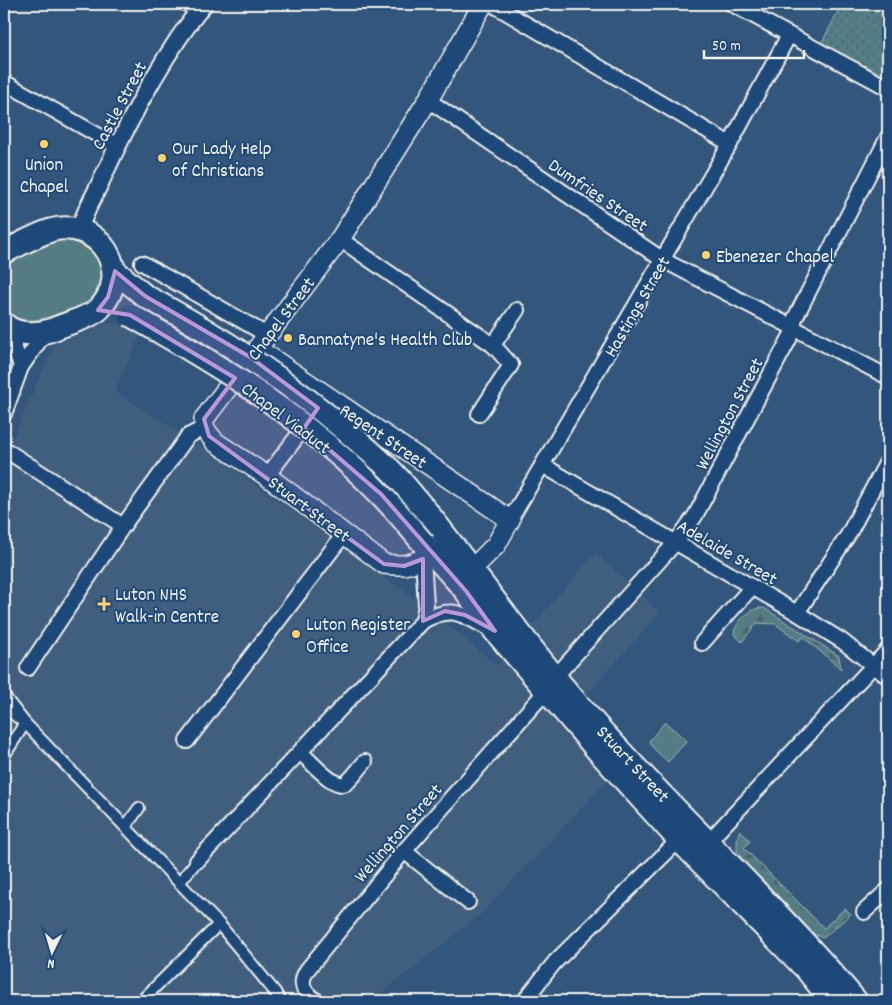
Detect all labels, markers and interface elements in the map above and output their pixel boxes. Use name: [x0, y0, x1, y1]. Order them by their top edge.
scale bar: [704, 28, 804, 60]
text: 50 m: [712, 36, 741, 58]
street label: Castle Street: [86, 58, 156, 156]
place label: Our Lady Help of Christians: [172, 137, 272, 186]
marker: Union Chapel: [38, 138, 50, 150]
marker: Our Lady Help of Christians: [156, 152, 168, 164]
place label: Union Chapel: [20, 153, 69, 202]
street label: Dumfries Street: [542, 154, 652, 240]
place label: Ebenezer Chapel: [716, 245, 834, 272]
marker: Ebenezer Chapel: [700, 249, 712, 261]
street label: Hastings Street: [599, 252, 679, 363]
street label: Chapel Street: [242, 272, 323, 368]
place label: Bannatyne's Health Club: [298, 328, 472, 355]
marker: Bannatyne's Health Club: [282, 332, 294, 344]
street label: Wellington Street: [690, 354, 772, 476]
street label: Chapel Viaduct: [234, 377, 335, 463]
street label: Regent Street: [333, 399, 431, 477]
street label: Stuart Street: [261, 471, 355, 551]
street label: Adelaide Street: [671, 514, 782, 594]
place label: Luton NHS Walk-in Centre: [115, 583, 219, 632]
marker: Luton NHS Walk-in Centre: [97, 597, 111, 611]
place label: Luton Register Office: [306, 613, 410, 662]
marker: Luton Register Office: [290, 628, 302, 640]
street label: Stuart Street: [588, 721, 674, 810]
street label: Wellington Street: [349, 779, 450, 890]
north arrow: [28, 928, 78, 978]
text: N: [47, 953, 55, 973]

